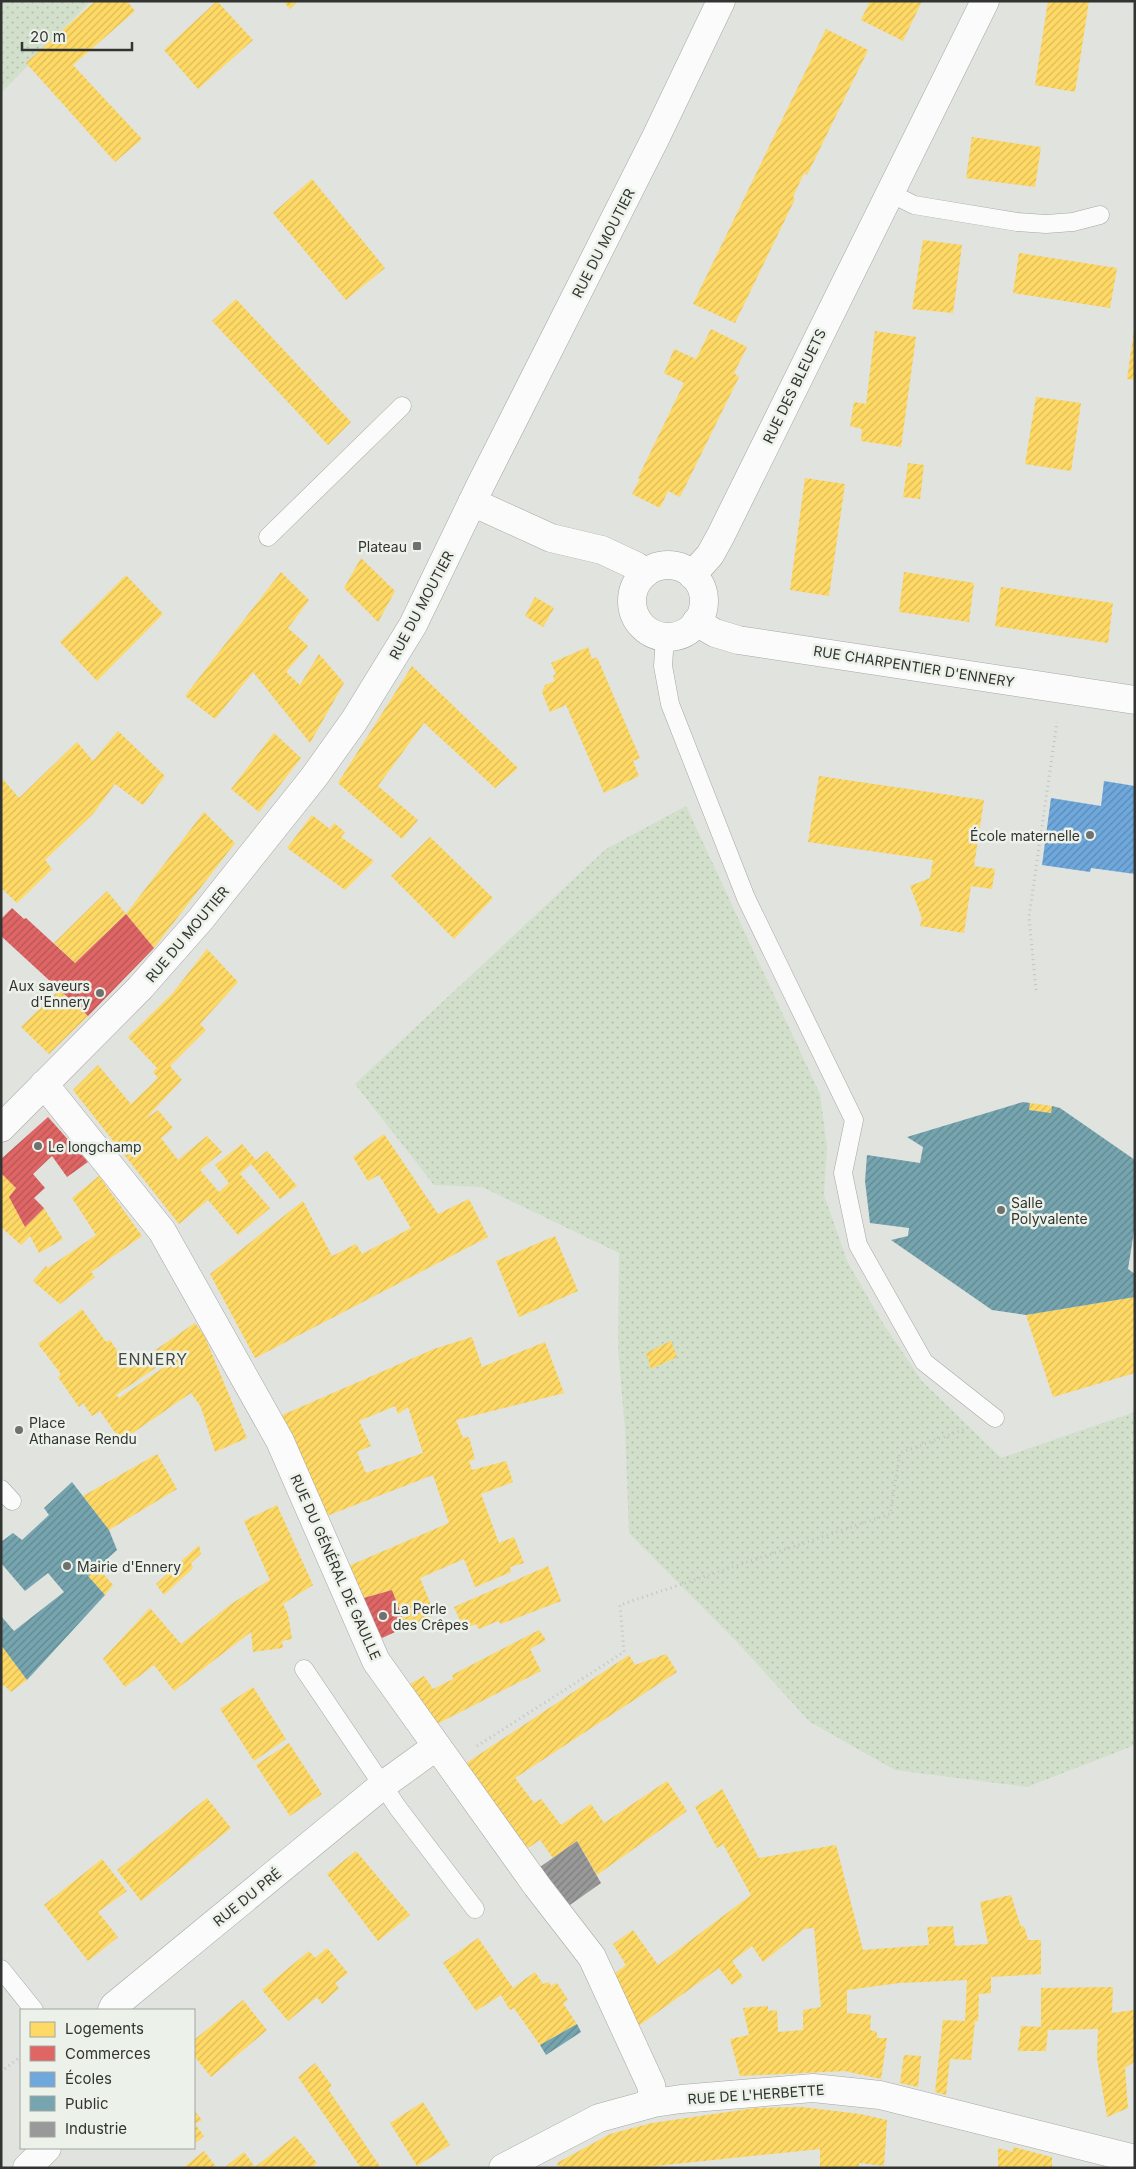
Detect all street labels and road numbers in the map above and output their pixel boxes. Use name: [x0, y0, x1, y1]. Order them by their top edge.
street label: RUE DU MOUTIER: [568, 186, 638, 300]
street label: RUE DES BLEUETS: [759, 326, 829, 446]
street label: RUE DU MOUTIER: [385, 548, 457, 662]
street label: RUE CHARPENTIER D'ENNERY: [812, 642, 1016, 690]
street label: RUE DU MOUTIER: [142, 882, 232, 986]
street label: RUE DU GÉNÉRAL DE GAULLE: [287, 1472, 385, 1662]
street label: RUE DU PRÉ: [210, 1864, 284, 1930]
street label: RUE DE L'HERBETTE: [687, 2081, 825, 2107]

